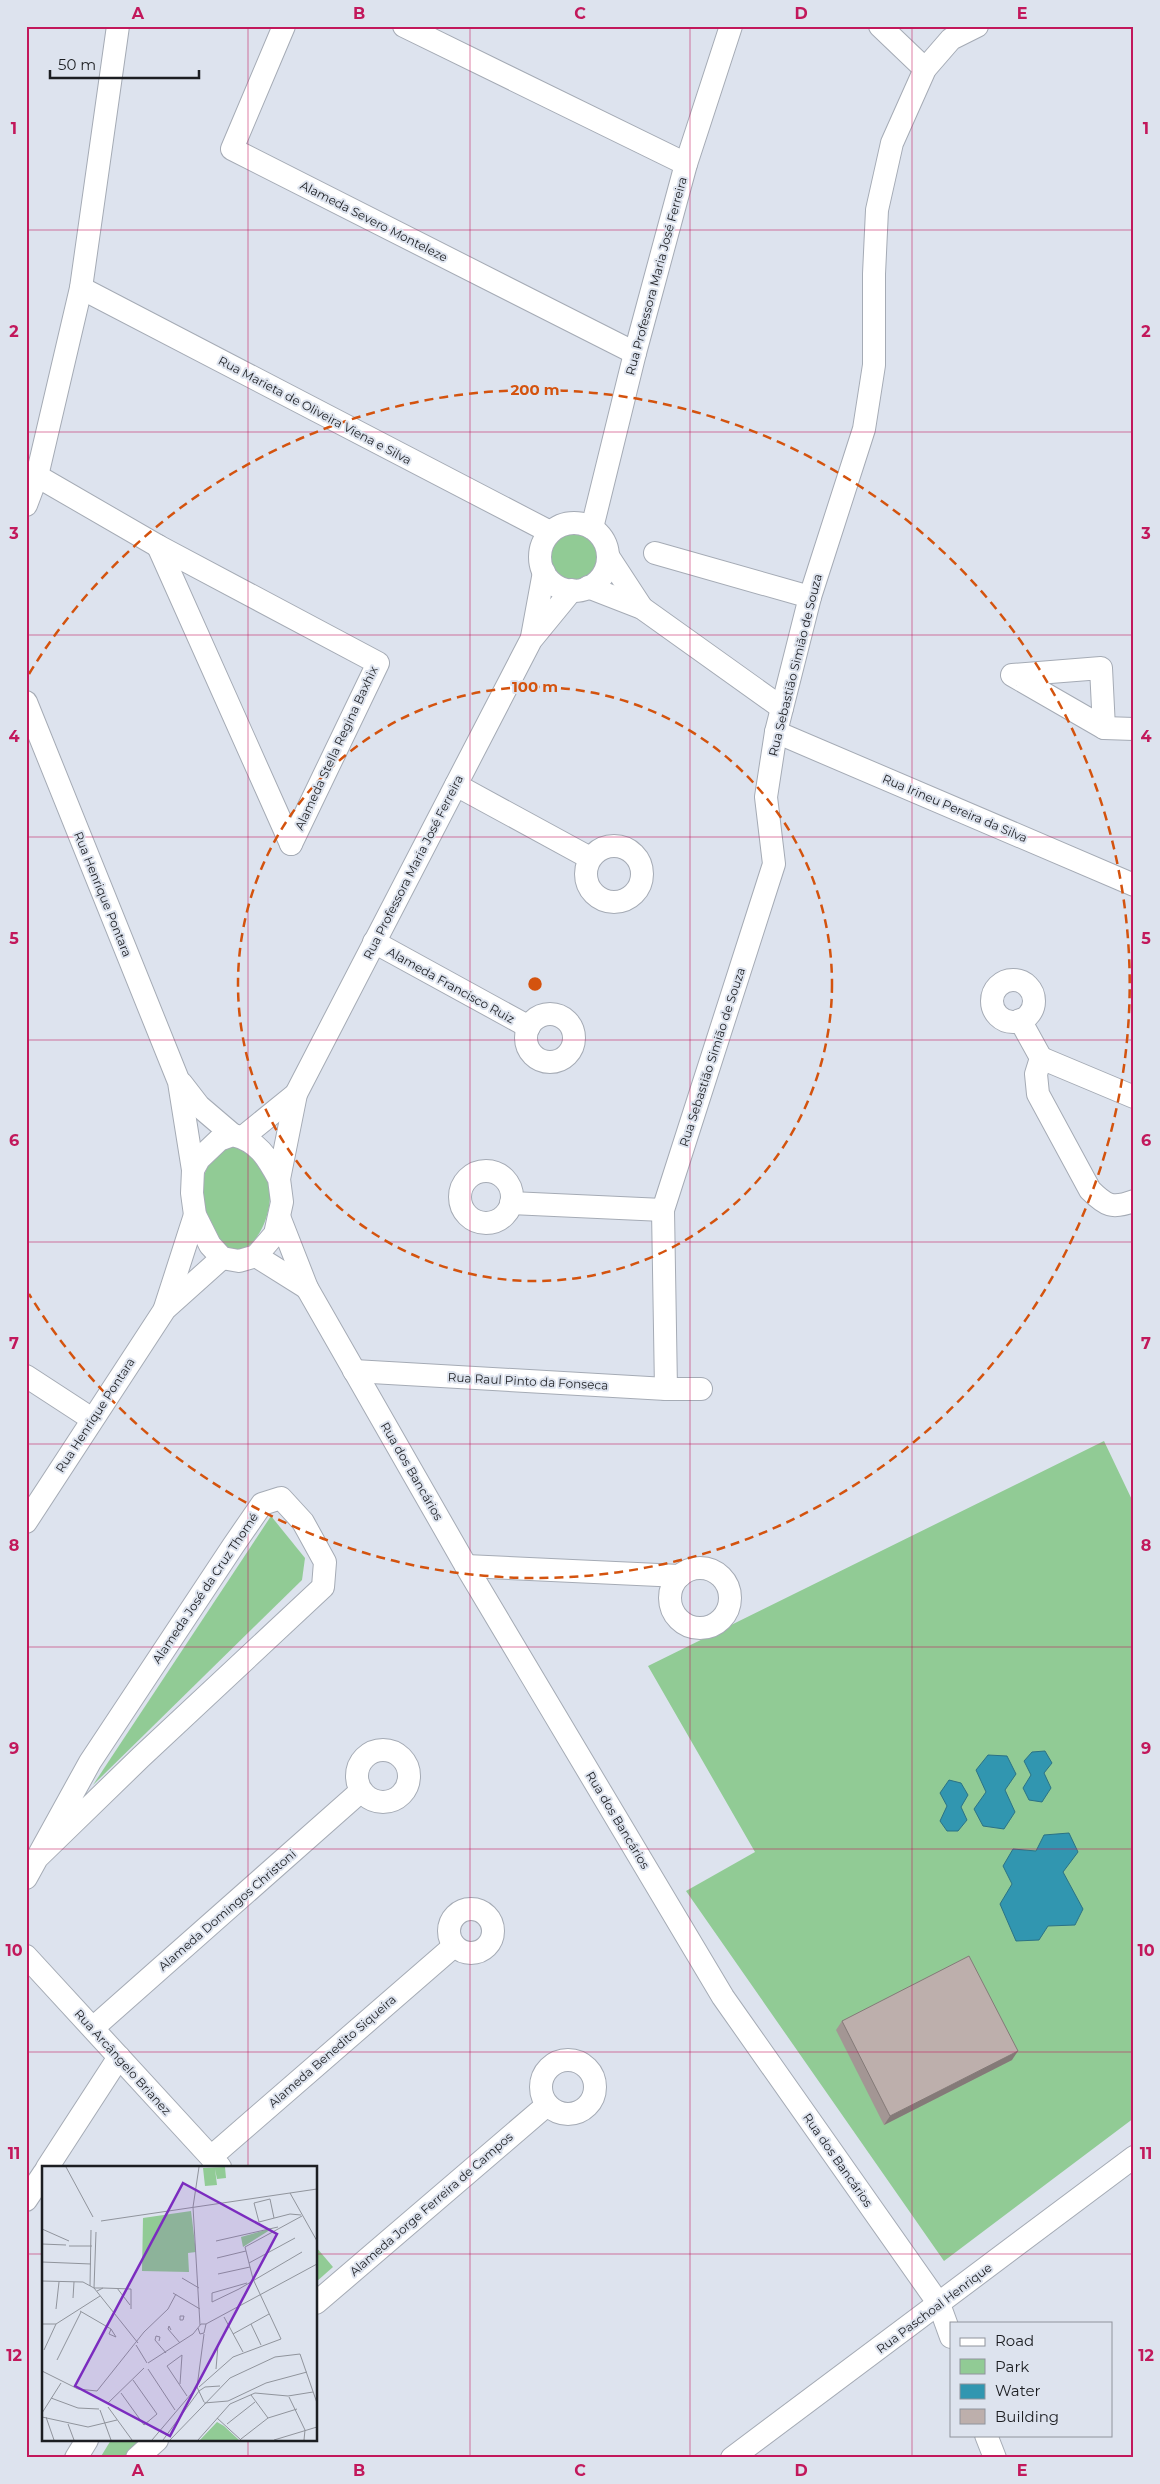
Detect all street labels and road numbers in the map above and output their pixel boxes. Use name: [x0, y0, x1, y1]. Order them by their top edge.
street label: Rua Professora Maria José Ferreira: [622, 175, 690, 377]
street label: Alameda Severo Monteleze: [298, 177, 450, 265]
street label: Rua Marieta de Oliveira Viena e Silva: [216, 353, 414, 467]
street label: Rua Sebastião Simião de Souza: [765, 572, 825, 758]
street label: Alameda Stella Regina Baxhix: [291, 663, 381, 832]
street label: Rua Irineu Pereira da Silva: [880, 771, 1030, 845]
street label: Rua Professora Maria José Ferreira: [360, 772, 466, 962]
street label: Rua Henrique Pontara: [71, 829, 135, 959]
street label: Alameda Francisco Ruiz: [385, 944, 517, 1026]
street label: Rua Sebastião Simião de Souza: [676, 966, 748, 1148]
street label: Rua Henrique Pontara: [52, 1355, 138, 1475]
street label: Rua Raul Pinto da Fonseca: [447, 1369, 609, 1393]
street label: Rua dos Bancários: [378, 1419, 446, 1523]
street label: Alameda José da Cruz Thomé: [149, 1510, 261, 1666]
street label: Rua dos Bancários: [583, 1769, 653, 1872]
street label: Alameda Domingos Christoni: [155, 1846, 299, 1974]
street label: Alameda Benedito Siqueira: [265, 1991, 399, 2111]
street label: Rua Arcângelo Brianez: [72, 2006, 174, 2118]
street label: Rua dos Bancários: [800, 2110, 876, 2210]
street label: Alameda Jorge Ferreira de Campos: [346, 2129, 516, 2279]
street label: Rua Paschoal Henrique: [873, 2260, 995, 2356]

